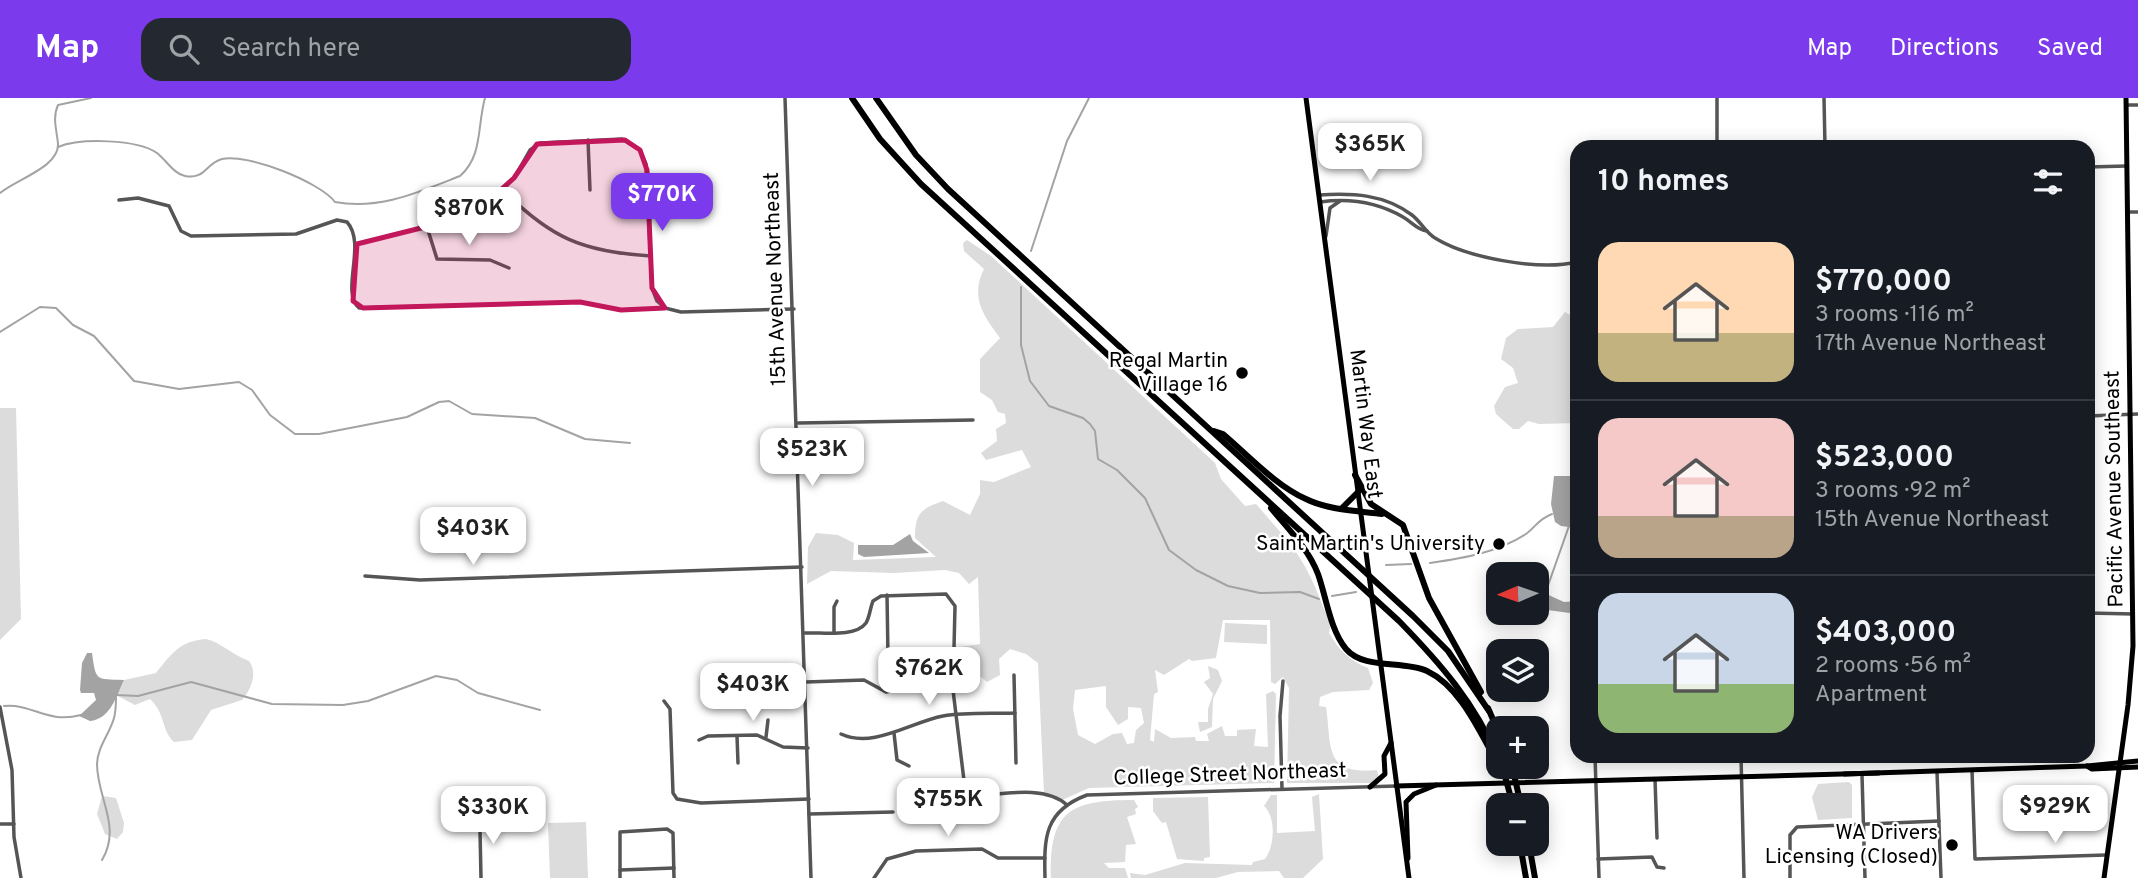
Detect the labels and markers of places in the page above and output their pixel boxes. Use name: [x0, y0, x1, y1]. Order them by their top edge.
pin: $365K: [1321, 123, 1419, 183]
pin: $770K: [613, 174, 711, 233]
pin: $870K: [420, 188, 518, 247]
place label: Regal Martin Village 16: [1109, 348, 1228, 399]
marker: Regal Martin Village 16: [1234, 365, 1250, 381]
pin: $523K: [763, 428, 861, 488]
pin: $403K: [424, 508, 522, 567]
place label: Saint Martin's University: [1256, 531, 1485, 558]
marker: Saint Martin's University: [1491, 536, 1507, 552]
pin: $762K: [880, 648, 978, 707]
pin: $403K: [704, 664, 802, 723]
pin: $755K: [899, 778, 997, 838]
pin: $330K: [444, 786, 542, 846]
pin: $929K: [2006, 786, 2104, 845]
place label: WA Drivers Licensing (Closed): [1765, 820, 1938, 871]
marker: WA Drivers Licensing (Closed): [1944, 837, 1960, 853]

